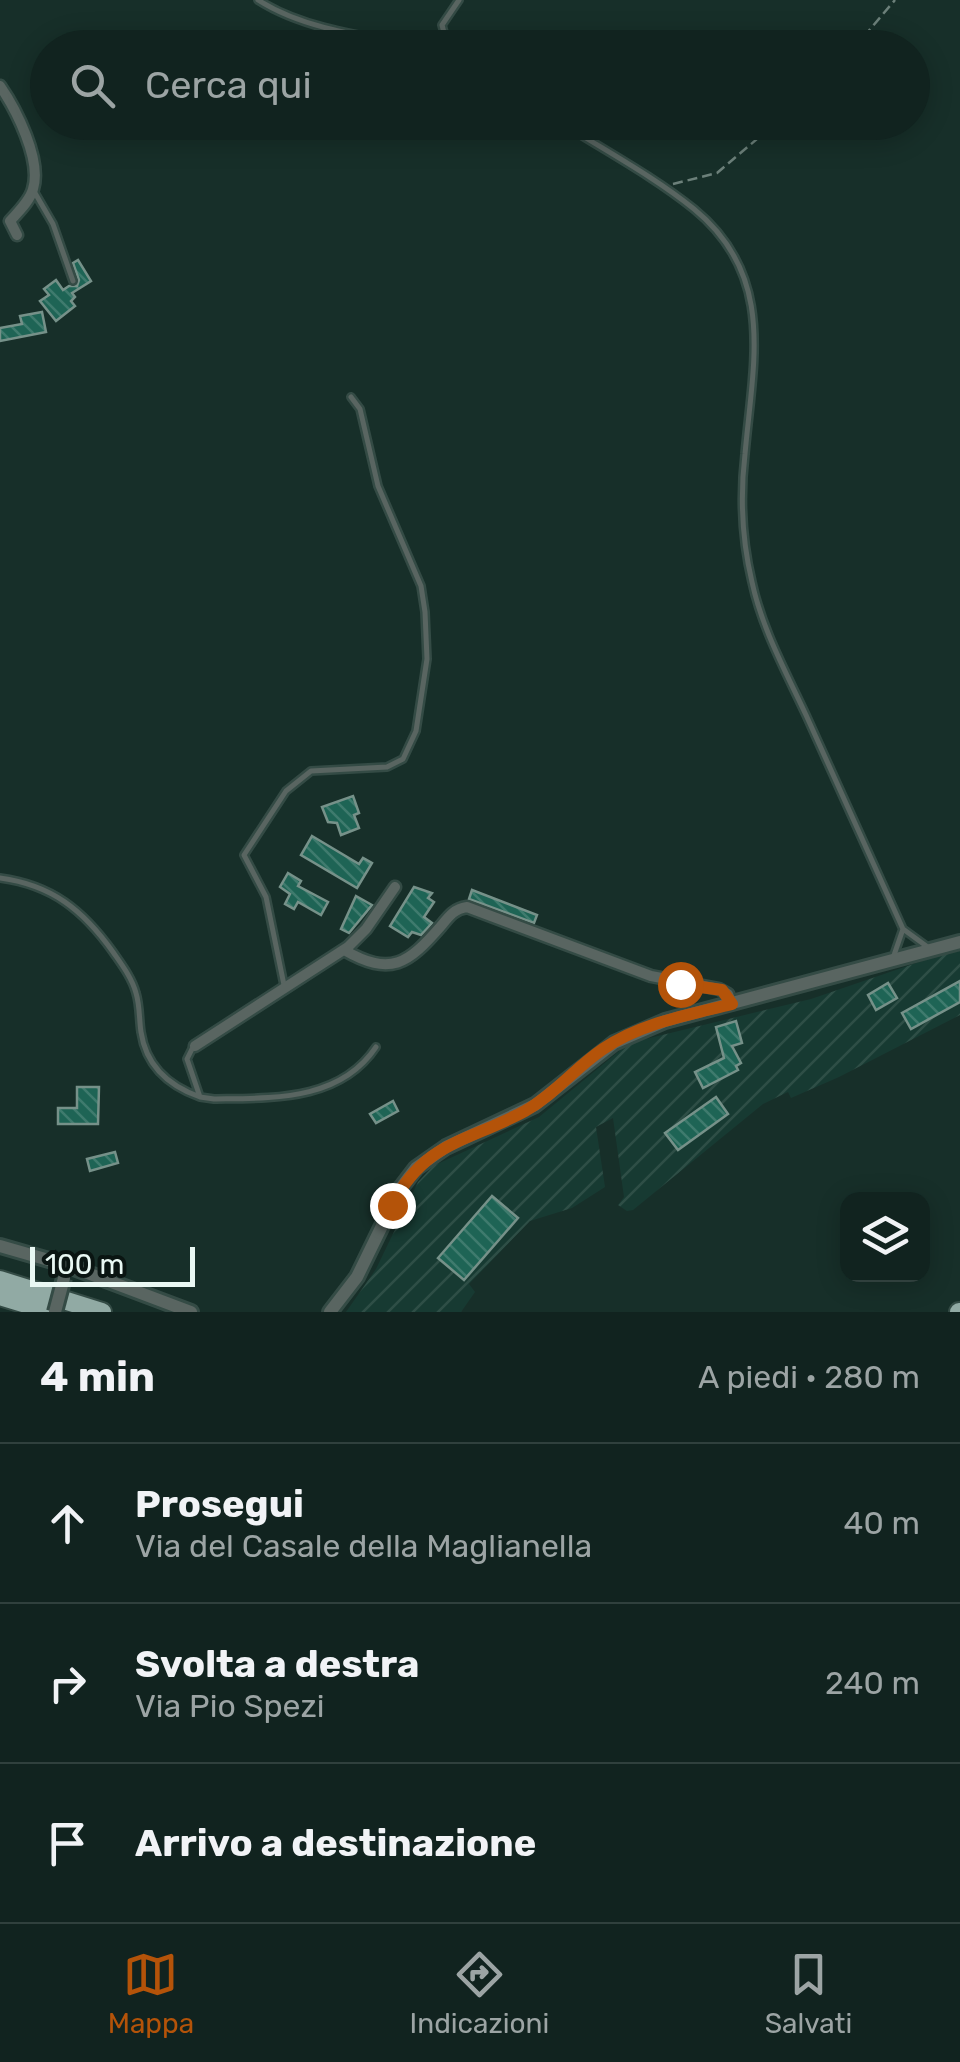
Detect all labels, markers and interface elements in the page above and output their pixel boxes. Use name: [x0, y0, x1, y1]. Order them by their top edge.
search box: [30, 30, 930, 140]
icon: search: [65, 58, 120, 113]
text: Cerca qui: [145, 62, 312, 108]
route start: [658, 962, 704, 1008]
route end: [370, 1183, 416, 1229]
map controls: [840, 1192, 930, 1282]
button: layers: [840, 1192, 930, 1282]
scale bar: [30, 1242, 195, 1286]
text: 100 m: [45, 1248, 124, 1281]
text: 4 min: [40, 1352, 155, 1402]
text: A piedi · 280 m: [698, 1358, 920, 1396]
text: Prosegui: [135, 1481, 304, 1527]
icon: ahead: [40, 1496, 95, 1551]
text: 40 m: [844, 1504, 920, 1542]
text: Via del Casale della Maglianella: [135, 1527, 592, 1565]
text: Svolta a destra: [135, 1641, 419, 1687]
icon: right: [40, 1656, 95, 1711]
text: 240 m: [825, 1664, 920, 1702]
text: Via Pio Spezi: [135, 1687, 325, 1725]
icon: arrive: [40, 1816, 95, 1871]
text: Arrivo a destinazione: [135, 1820, 536, 1866]
tab: Mappa: [108, 1947, 194, 2040]
tab: Indicazioni: [410, 1947, 549, 2040]
tab: Salvati: [765, 1947, 852, 2040]

